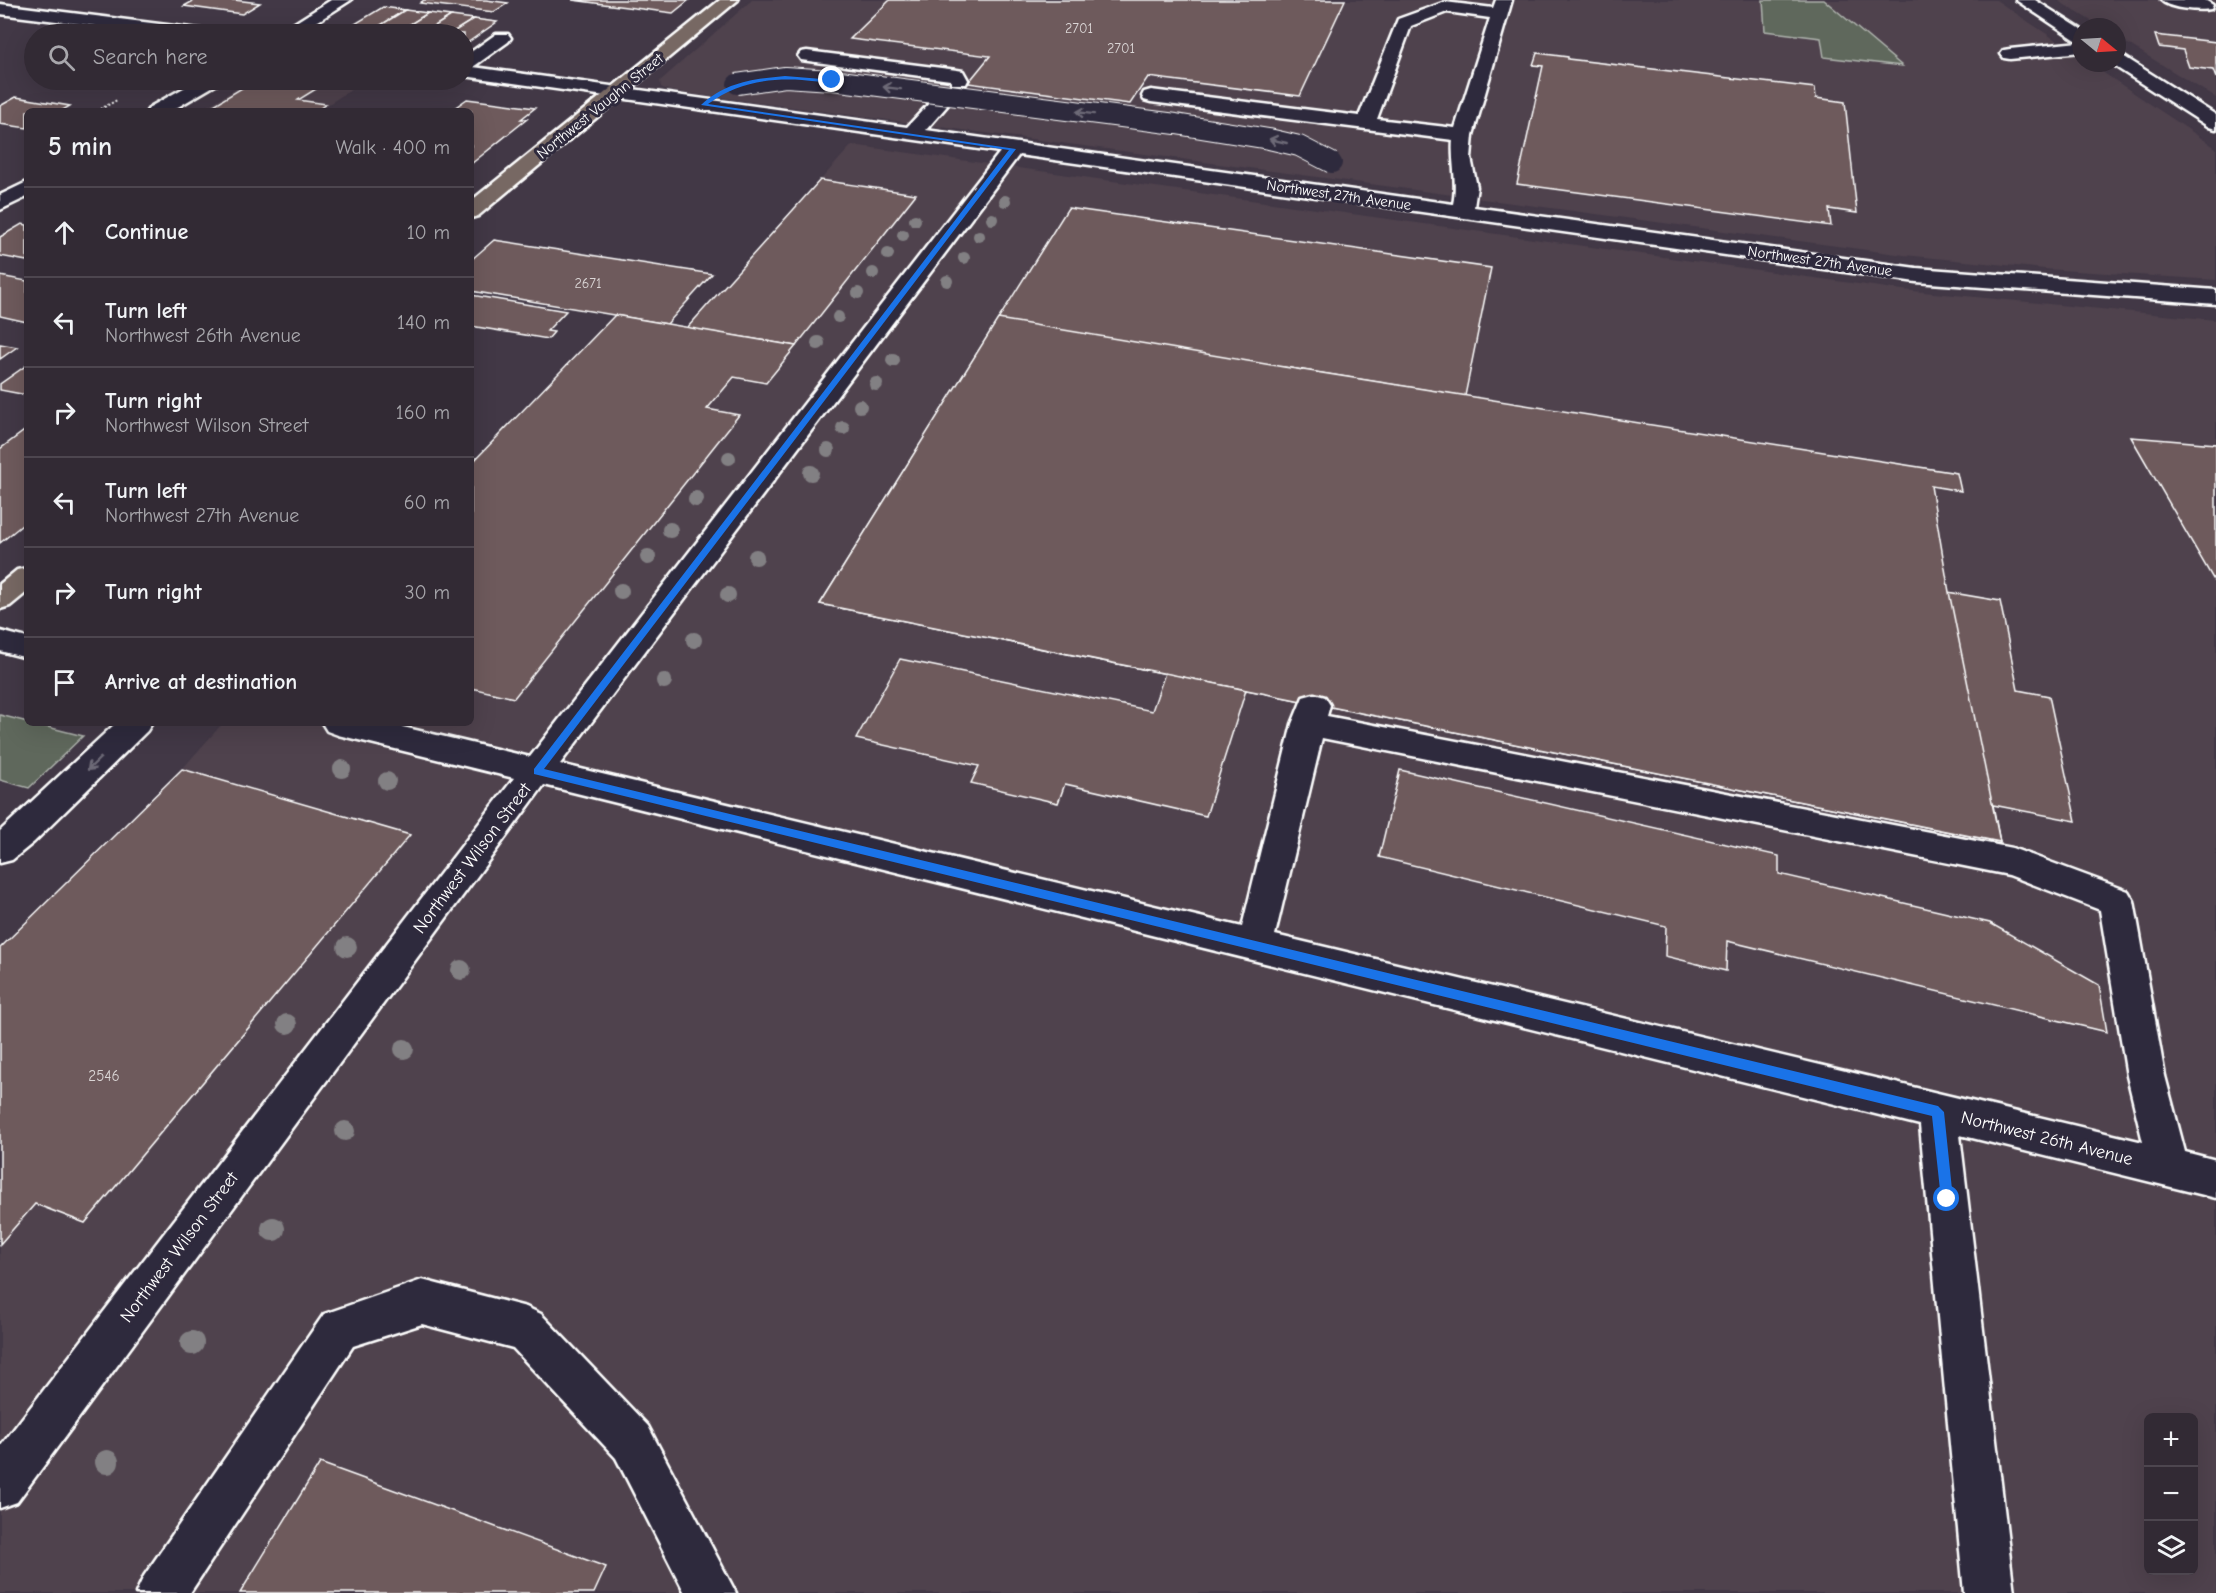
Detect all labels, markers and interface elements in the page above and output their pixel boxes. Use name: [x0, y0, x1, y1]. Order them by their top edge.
north arrow: [2072, 18, 2126, 72]
house number: 2701: [1065, 20, 1093, 37]
search box: [24, 24, 474, 90]
house number: 2701: [1107, 40, 1135, 57]
icon: search: [45, 41, 78, 74]
text: Search here: [93, 44, 208, 70]
street label: Northwest Vaughn Street: [533, 49, 667, 162]
route end: [818, 66, 844, 92]
one-way arrow: [883, 82, 902, 93]
one-way arrow: [1076, 107, 1096, 118]
text: 5 min: [48, 132, 112, 162]
one-way arrow: [1269, 135, 1288, 147]
text: Walk · 400 m: [336, 136, 450, 159]
street label: Northwest 27th Avenue: [1266, 176, 1413, 214]
icon: ahead: [48, 216, 81, 249]
text: Continue: [105, 219, 188, 245]
text: 10 m: [407, 221, 450, 244]
street label: Northwest 27th Avenue: [1747, 242, 1894, 280]
house number: 2671: [574, 275, 602, 292]
text: Turn left: [105, 298, 187, 324]
icon: left: [48, 306, 81, 339]
text: 140 m: [397, 311, 450, 334]
text: Northwest 26th Avenue: [105, 324, 301, 347]
text: Turn right: [105, 388, 202, 414]
icon: right: [48, 396, 81, 429]
text: 160 m: [396, 401, 450, 424]
text: Northwest Wilson Street: [105, 414, 308, 437]
text: Turn left: [105, 478, 187, 504]
icon: left: [48, 486, 81, 519]
text: 60 m: [404, 491, 450, 514]
text: Northwest 27th Avenue: [105, 504, 299, 527]
icon: right: [48, 576, 81, 609]
text: Turn right: [105, 579, 202, 605]
text: 30 m: [404, 581, 450, 604]
icon: arrive: [48, 666, 81, 699]
text: Arrive at destination: [105, 669, 297, 695]
one-way arrow: [86, 756, 101, 771]
street label: Northwest Wilson Street: [409, 778, 536, 938]
house number: 2546: [88, 1067, 120, 1085]
street label: Northwest 26th Avenue: [1959, 1107, 2135, 1170]
street label: Northwest Wilson Street: [116, 1167, 243, 1327]
route start: [1933, 1185, 1959, 1211]
map controls: [2144, 1413, 2198, 1575]
button: +: [2144, 1413, 2198, 1467]
button: −: [2144, 1467, 2198, 1521]
button: layers: [2144, 1521, 2198, 1575]

